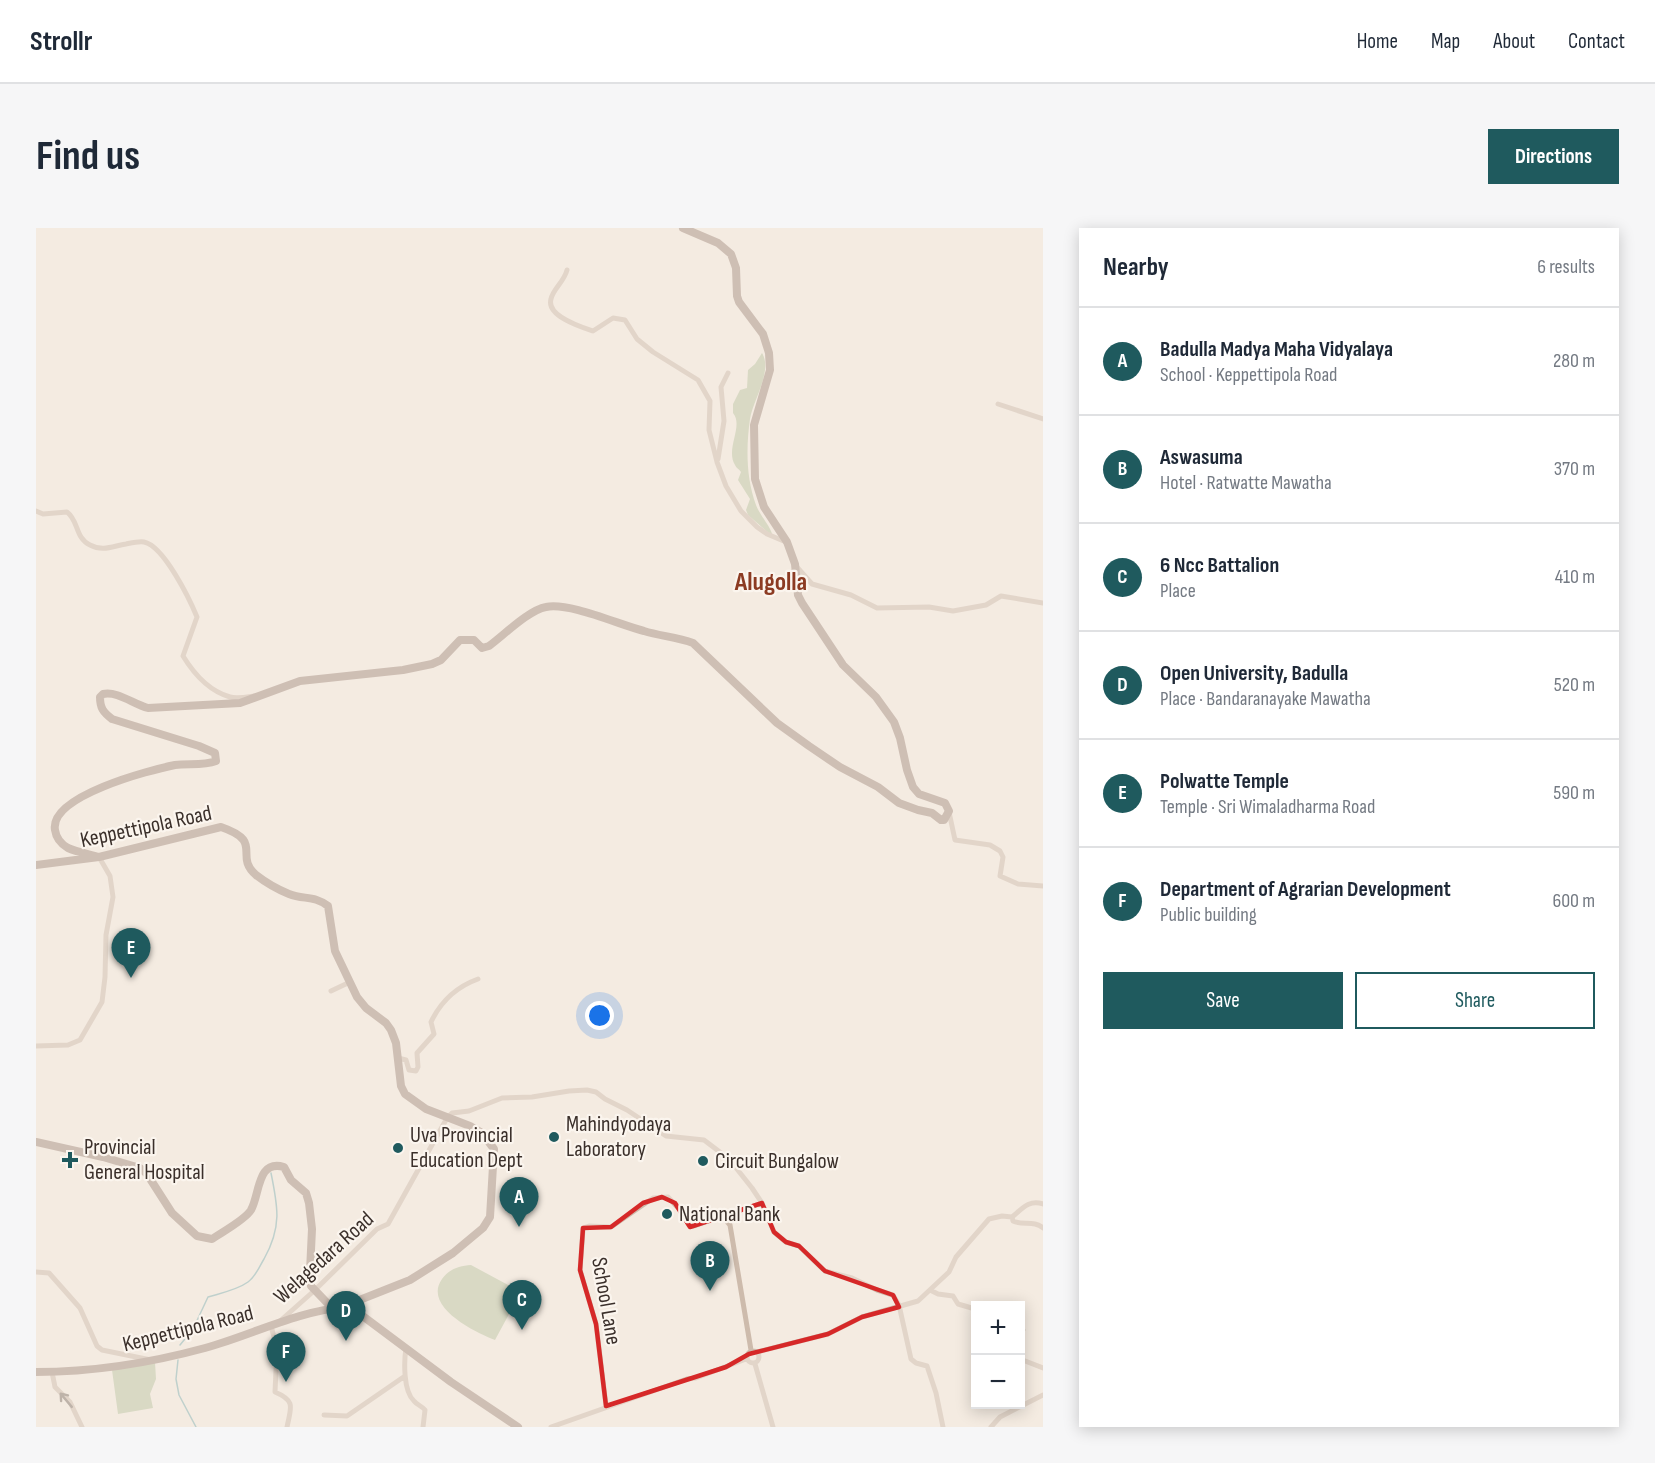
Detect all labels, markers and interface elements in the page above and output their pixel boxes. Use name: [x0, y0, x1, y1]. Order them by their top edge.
text: Strollr: [30, 25, 92, 58]
text: Home: [1357, 29, 1398, 54]
text: Map: [1431, 29, 1460, 54]
text: About: [1493, 29, 1535, 54]
text: Contact: [1568, 29, 1625, 54]
button: Directions: [1488, 129, 1619, 184]
text: Find us: [36, 131, 140, 182]
text: Nearby: [1103, 252, 1169, 283]
text: 6 results: [1537, 255, 1595, 279]
text: Badulla Madya Maha Vidyalaya: [1160, 336, 1393, 363]
text: A: [1118, 349, 1127, 373]
text: 280 m: [1553, 349, 1595, 373]
text: School · Keppettipola Road: [1160, 363, 1337, 387]
text: Aswasuma: [1160, 444, 1243, 471]
text: B: [1118, 457, 1127, 481]
text: 370 m: [1554, 457, 1595, 481]
text: Hotel · Ratwatte Mawatha: [1160, 471, 1332, 495]
text: 6 Ncc Battalion: [1160, 552, 1279, 579]
text: C: [1117, 565, 1128, 589]
text: 410 m: [1555, 565, 1595, 589]
district label: Alugolla: [734, 567, 807, 598]
text: Place: [1160, 579, 1196, 603]
text: Open University, Badulla: [1160, 660, 1348, 687]
text: D: [1117, 673, 1128, 697]
text: 520 m: [1554, 673, 1595, 697]
text: Place · Bandaranayake Mawatha: [1160, 687, 1371, 711]
text: Polwatte Temple: [1160, 768, 1289, 795]
text: E: [1118, 781, 1127, 805]
text: 590 m: [1553, 781, 1595, 805]
text: Temple · Sri Wimaladharma Road: [1160, 795, 1375, 819]
street label: Keppettipola Road: [78, 800, 214, 854]
text: Department of Agrarian Development: [1160, 876, 1451, 903]
text: F: [1118, 889, 1127, 913]
text: 600 m: [1552, 889, 1595, 913]
text: Public building: [1160, 903, 1257, 927]
pin: E: [112, 928, 151, 978]
button: Save: [1103, 972, 1343, 1029]
button: Share: [1355, 972, 1595, 1029]
your location: [585, 1001, 614, 1030]
place label: Mahindyodaya Laboratory: [566, 1111, 671, 1163]
place label: Uva Provincial Education Dept: [410, 1122, 523, 1174]
marker: Mahindyodaya Laboratory: [547, 1130, 561, 1144]
place label: Provincial General Hospital: [84, 1134, 205, 1186]
marker: Uva Provincial Education Dept: [391, 1141, 405, 1155]
place label: Circuit Bungalow: [715, 1148, 839, 1175]
marker: Provincial General Hospital: [61, 1151, 79, 1169]
marker: Circuit Bungalow: [696, 1154, 710, 1168]
pin: A: [500, 1178, 538, 1227]
place label: National Bank: [679, 1201, 781, 1228]
street label: Welagedara Road: [268, 1206, 380, 1310]
marker: National Bank: [660, 1207, 674, 1221]
pin: B: [690, 1242, 730, 1291]
street label: School Lane: [585, 1255, 627, 1347]
pin: C: [502, 1280, 542, 1330]
pin: D: [326, 1292, 366, 1341]
street label: Keppettipola Road: [120, 1300, 256, 1358]
map controls: [971, 1301, 1025, 1409]
button: +: [971, 1301, 1025, 1355]
pin: F: [266, 1332, 306, 1382]
button: −: [971, 1355, 1025, 1409]
one-way arrow: [60, 1392, 73, 1408]

